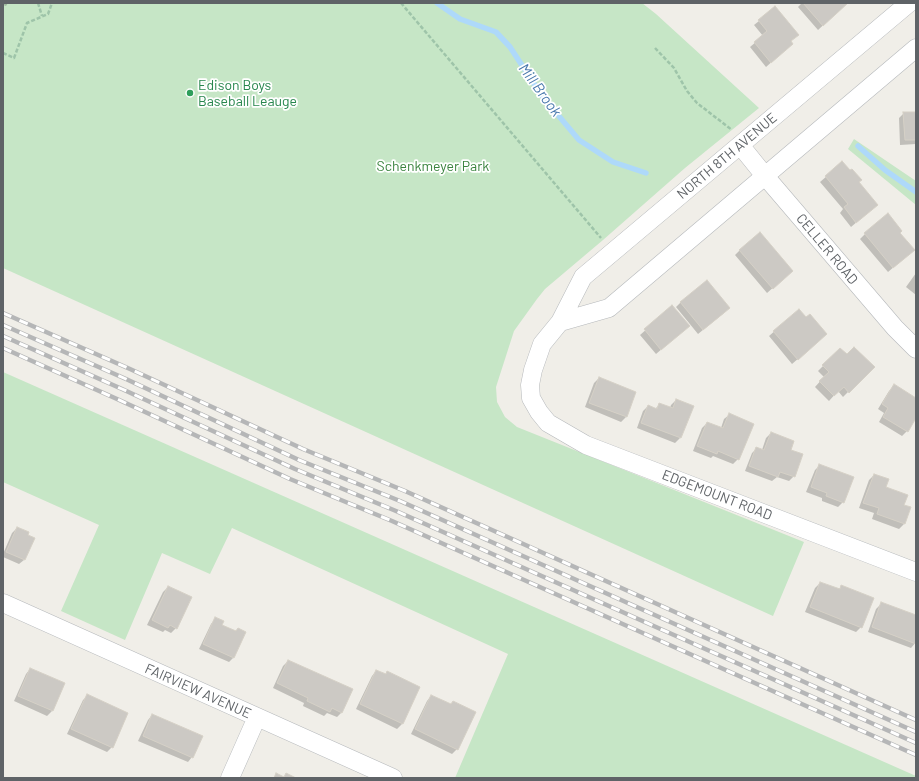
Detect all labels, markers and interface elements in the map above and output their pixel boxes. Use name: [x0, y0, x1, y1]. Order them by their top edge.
water label: Mill Brook: [515, 60, 565, 120]
place label: Edison Boys Baseball Leauge: [198, 77, 297, 110]
marker: Edison Boys Baseball Leauge: [185, 88, 195, 98]
street label: NORTH 8TH AVENUE: [674, 109, 780, 203]
park label: Schenkmeyer Park: [377, 158, 489, 174]
street label: CELLER ROAD: [793, 210, 861, 288]
street label: EDGEMOUNT ROAD: [660, 466, 774, 524]
street label: FAIRVIEW AVENUE: [142, 660, 254, 722]

